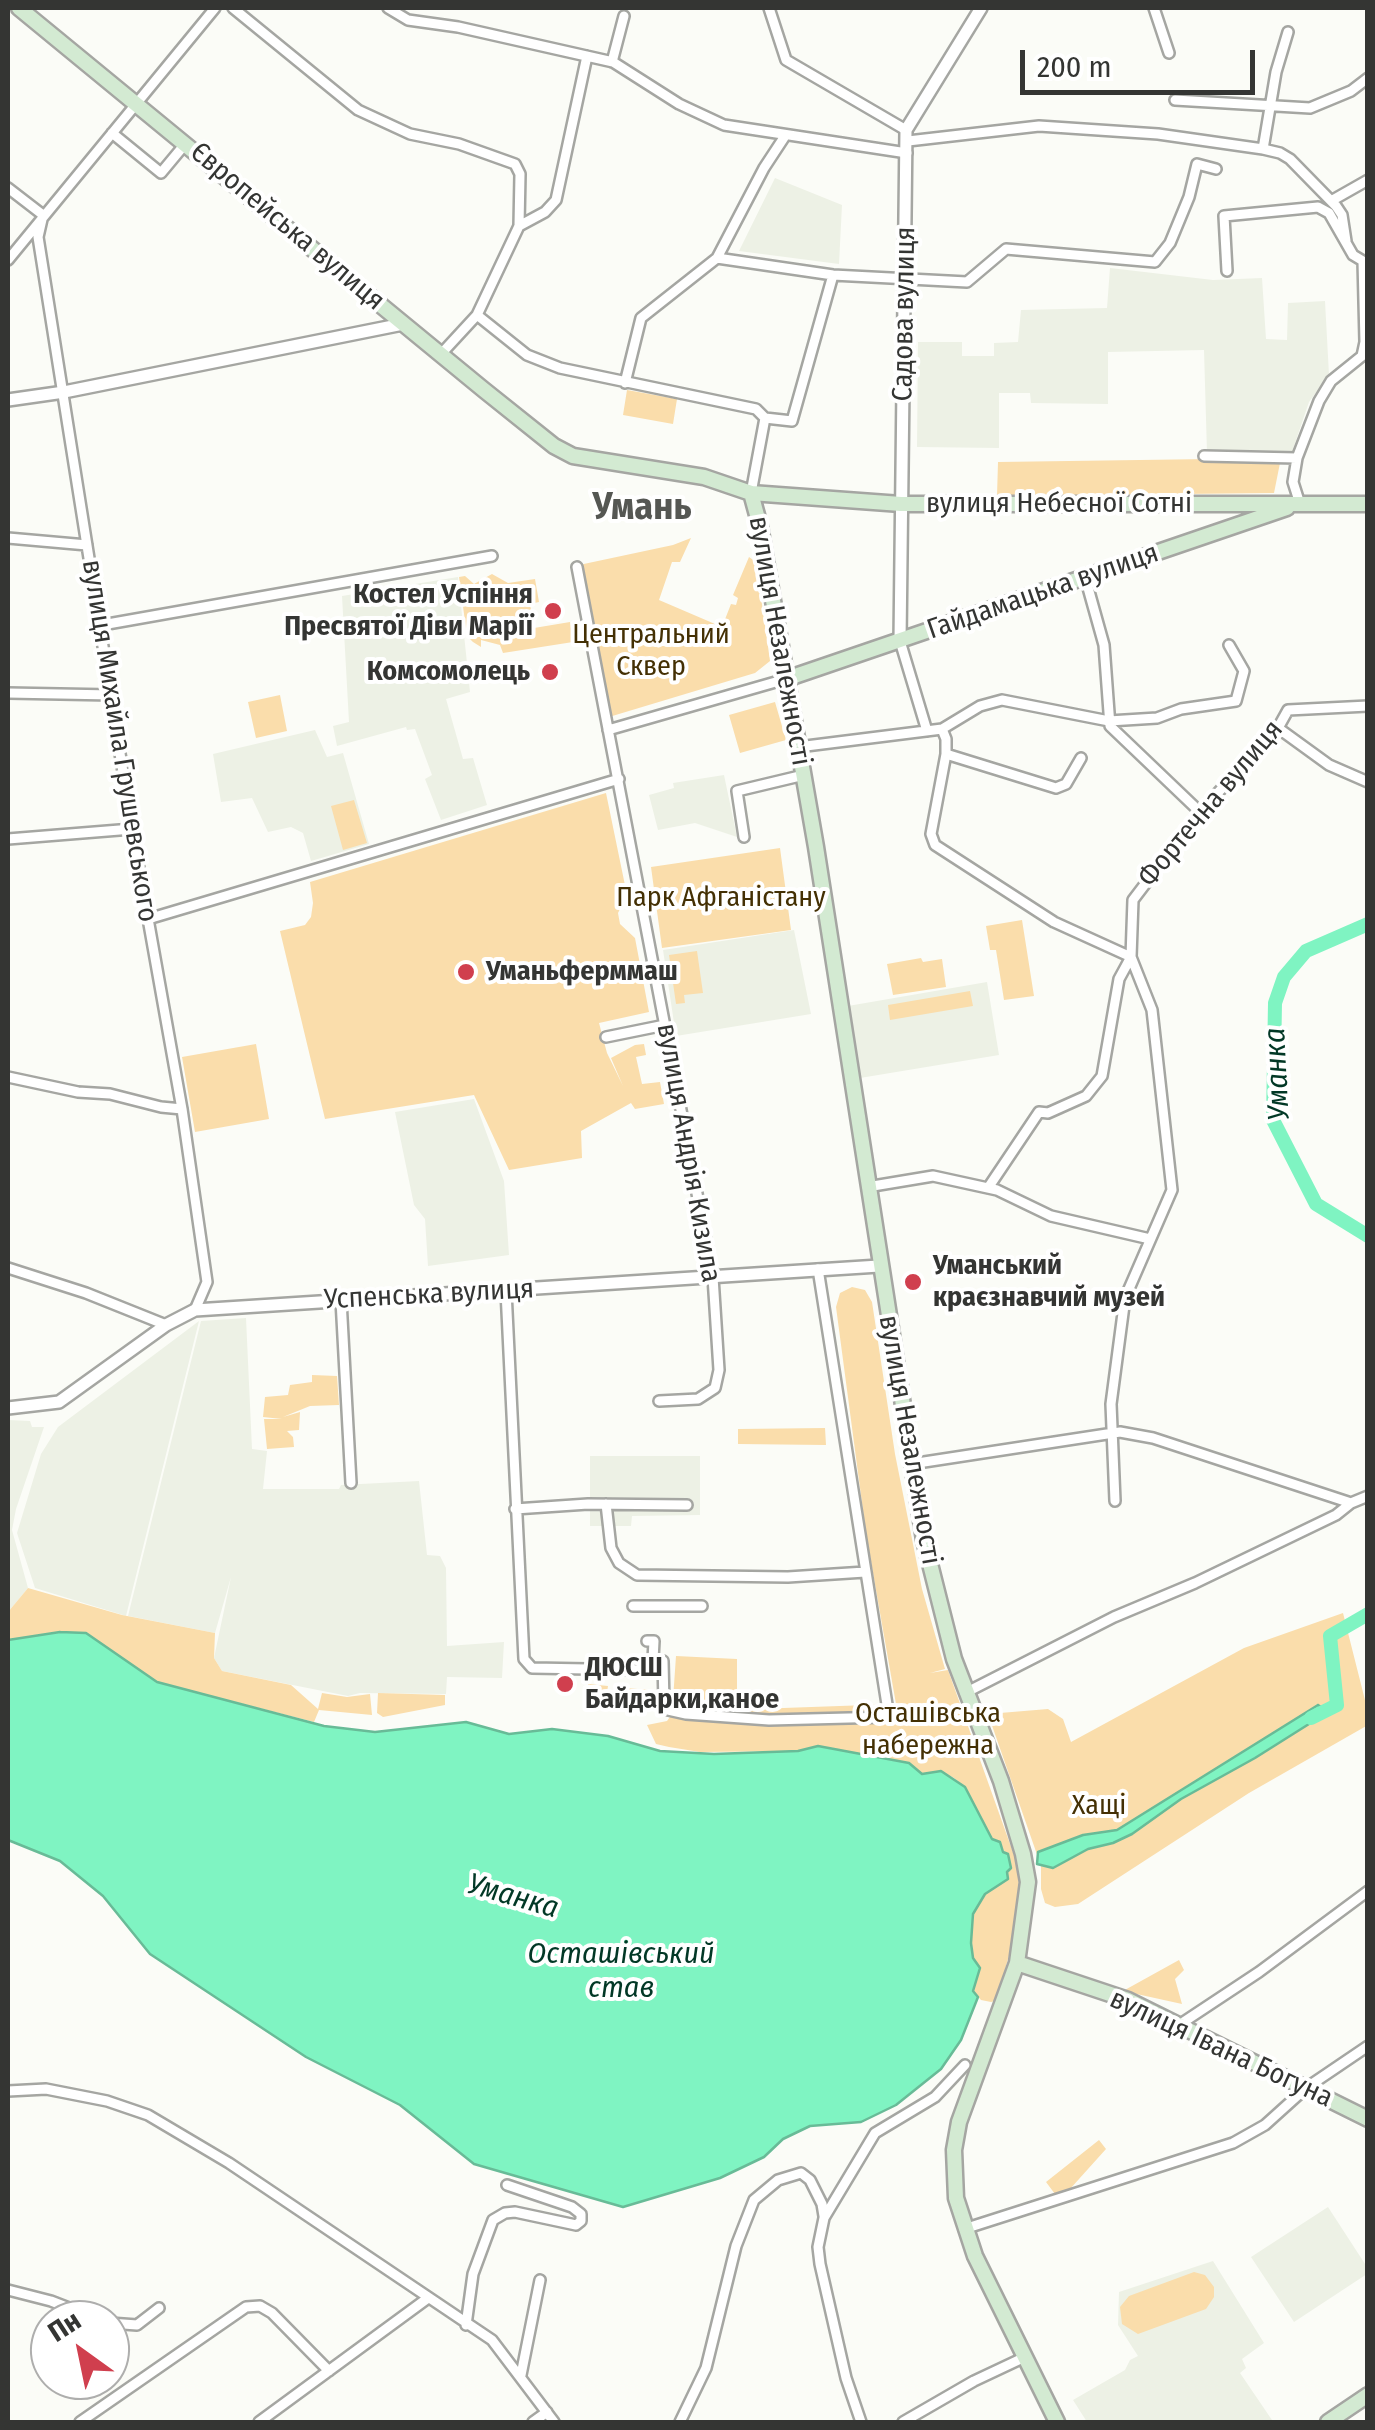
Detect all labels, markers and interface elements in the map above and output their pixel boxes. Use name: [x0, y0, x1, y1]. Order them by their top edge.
scale bar: [1025, 30, 1260, 92]
text: 200 m: [1037, 49, 1112, 85]
street label: Європейська вулиця: [183, 136, 391, 318]
street label: Садова вулиця: [887, 226, 923, 402]
district label: Умань: [593, 485, 691, 531]
street label: вулиця Небесної Сотні: [926, 487, 1192, 521]
street label: вулиця Незалежності: [741, 514, 817, 768]
street label: Гайдамацька вулиця: [923, 537, 1163, 647]
street label: вулиця Михайла Грушевського: [74, 558, 164, 924]
place label: Костел Успіння Пресвятої Діви Марії: [284, 578, 533, 644]
marker: Костел Успіння Пресвятої Діви Марії: [542, 600, 564, 622]
park label: Центральний Сквер: [572, 618, 730, 684]
place label: Комсомолець: [367, 655, 530, 689]
marker: Комсомолець: [539, 661, 561, 683]
street label: Фортечна вулиця: [1132, 714, 1290, 894]
park label: Парк Афганістану: [616, 881, 826, 915]
place label: Уманьферммаш: [486, 955, 678, 989]
marker: Уманьферммаш: [455, 961, 477, 983]
street label: вулиця Андрія Кизила: [649, 1021, 727, 1285]
water label: Уманка: [1258, 1027, 1298, 1121]
place label: Уманський краєзнавчий музей: [933, 1249, 1165, 1315]
marker: Уманський краєзнавчий музей: [902, 1271, 924, 1293]
street label: Успенська вулиця: [323, 1273, 535, 1317]
street label: вулиця Незалежності: [871, 1313, 947, 1567]
place label: ДЮСШ Байдарки,каное: [585, 1651, 779, 1717]
marker: ДЮСШ Байдарки,каное: [554, 1673, 576, 1695]
park label: Осташівська набережна: [855, 1697, 1001, 1763]
park label: Хащі: [1072, 1789, 1126, 1823]
water label: Уманка: [463, 1867, 563, 1927]
water label: Осташівський став: [527, 1937, 715, 2008]
street label: вулиця Івана Богуна: [1104, 1983, 1338, 2115]
north arrow: [30, 2300, 130, 2400]
text: Пн: [42, 2304, 87, 2349]

